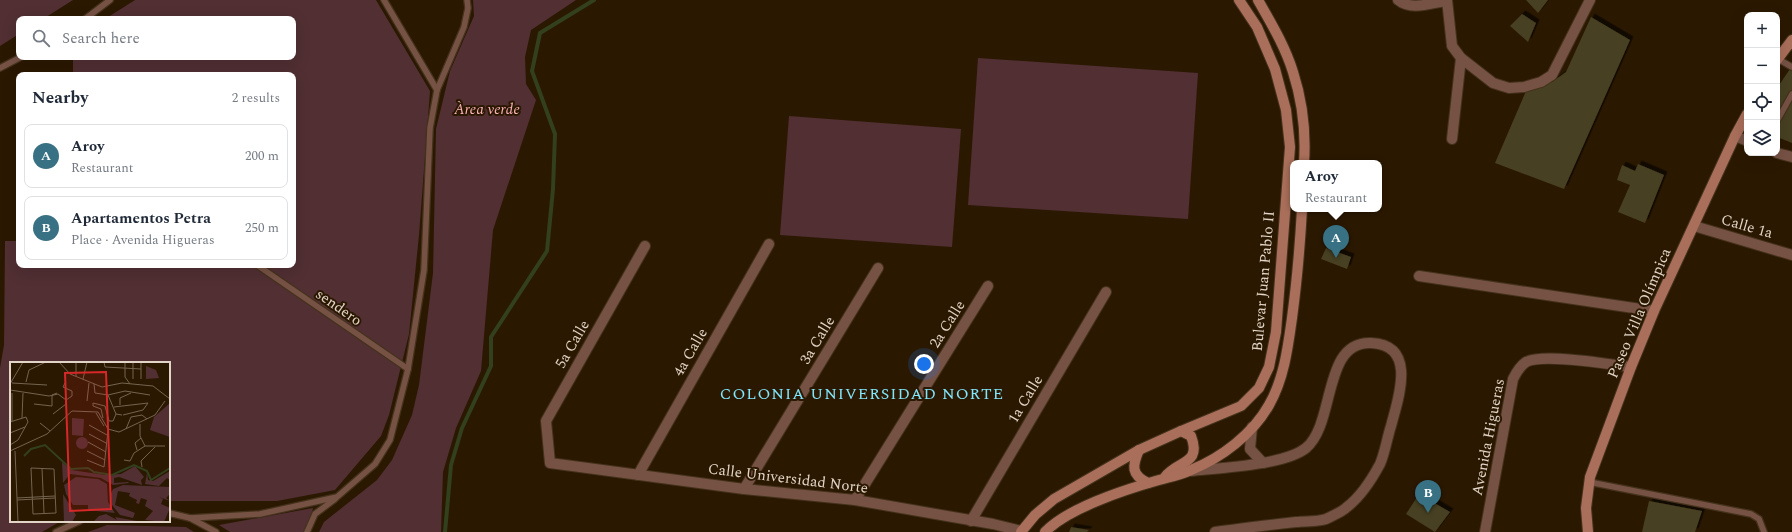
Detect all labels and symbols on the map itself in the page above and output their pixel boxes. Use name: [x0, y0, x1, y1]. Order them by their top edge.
park label: Àrea verde: [453, 98, 520, 121]
street label: Calle 1a: [1718, 208, 1776, 245]
street label: Bulevar Juan Pablo II: [1246, 210, 1281, 352]
pin: A: [1323, 225, 1349, 258]
street label: Paseo Villa Olímpica: [1602, 244, 1678, 382]
street label: sendero: [311, 283, 367, 332]
street label: 2a Calle: [924, 296, 971, 353]
street label: 3a Calle: [794, 312, 841, 369]
street label: 5a Calle: [549, 316, 596, 373]
street label: 4a Calle: [667, 324, 714, 381]
your location: [914, 354, 934, 374]
inset map: [10, 362, 170, 522]
street label: 1a Calle: [1002, 371, 1049, 428]
street label: Avenida Higueras: [1466, 377, 1511, 497]
district label: COLONIA UNIVERSIDAD NORTE: [720, 382, 1004, 406]
street label: Calle Universidad Norte: [707, 457, 869, 500]
pin: B: [1415, 480, 1441, 513]

